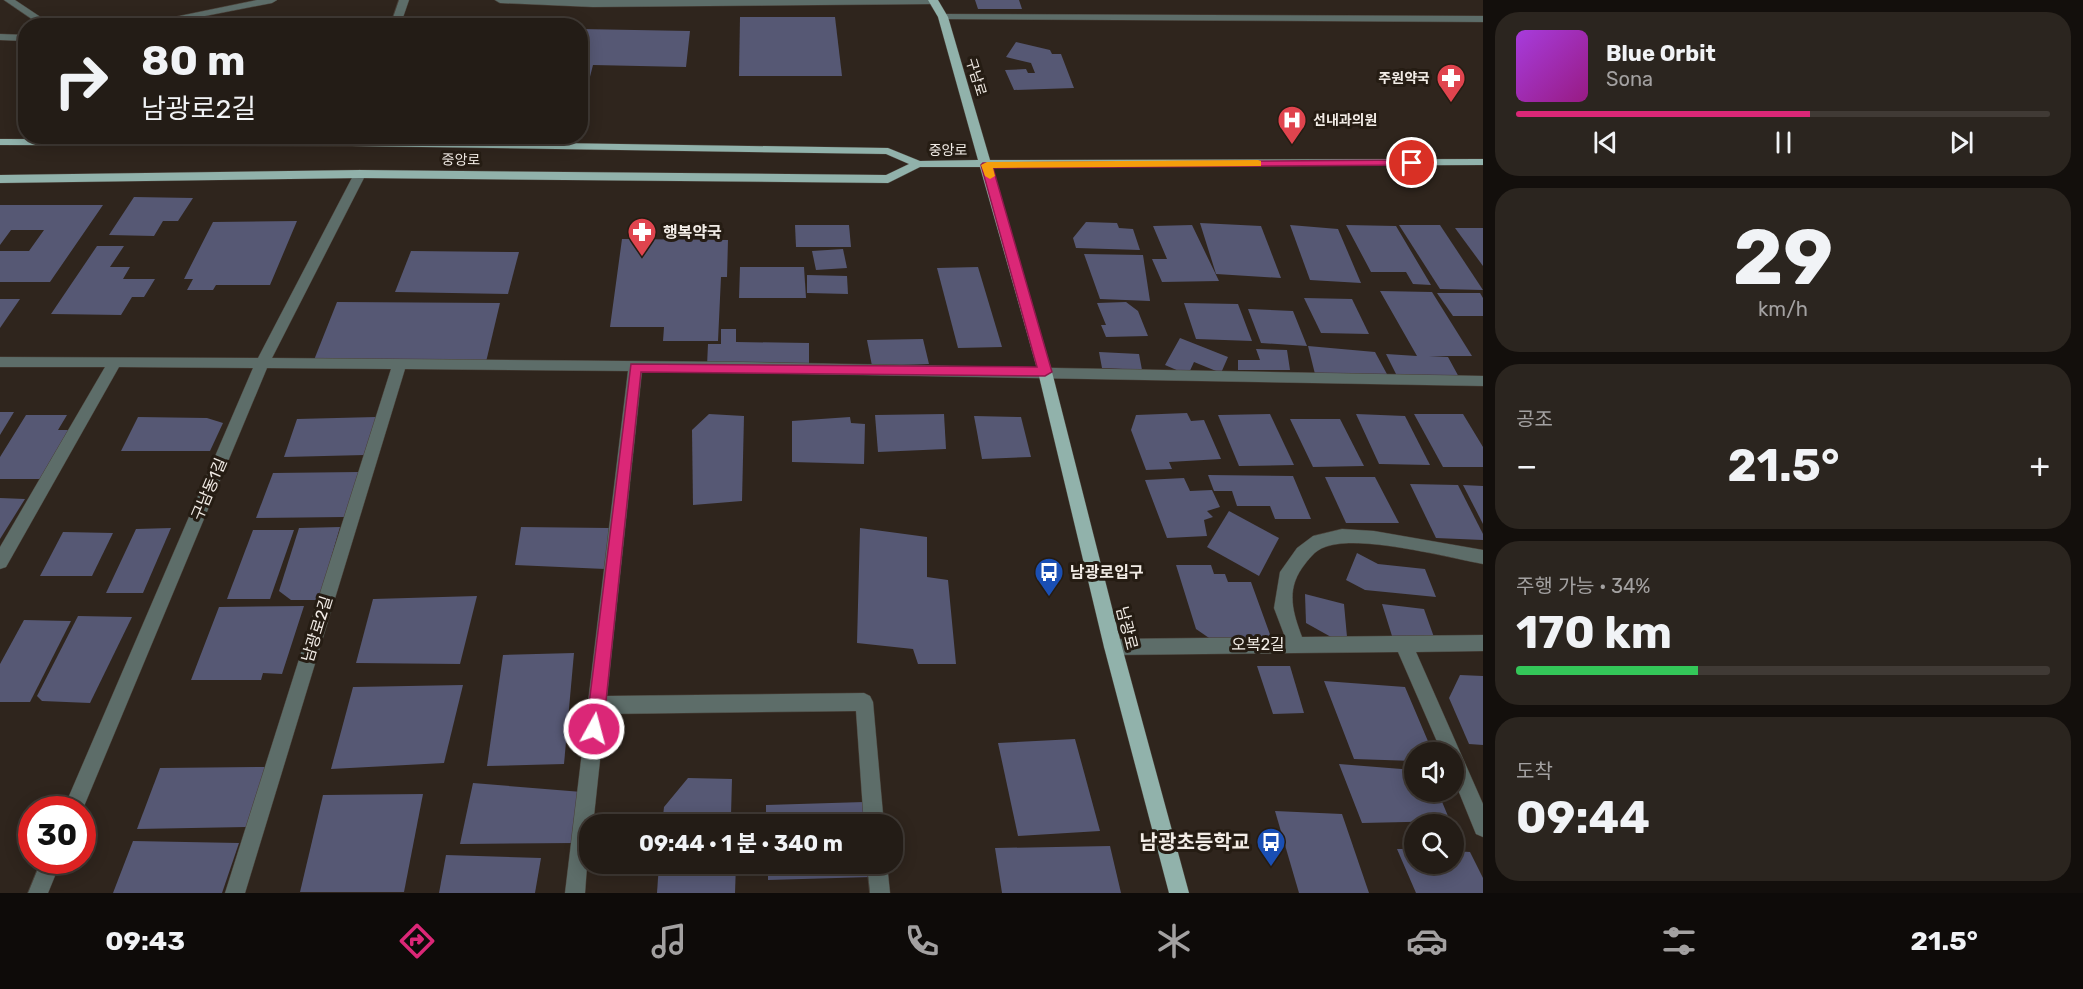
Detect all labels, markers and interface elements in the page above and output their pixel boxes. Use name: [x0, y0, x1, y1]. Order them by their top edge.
text: 80 m: [141, 36, 245, 86]
text: Blue Orbit: [1606, 40, 1716, 67]
icon: right: [42, 42, 120, 120]
street label: 구남로: [962, 56, 990, 98]
pharmacy icon: 주원약국: [1435, 62, 1467, 104]
text: Sona: [1606, 67, 1653, 91]
place label: 주원약국: [1378, 70, 1430, 87]
text: 남광로2길: [141, 93, 256, 125]
hospital icon: 선내과의원: [1276, 104, 1308, 146]
place label: 선내과의원: [1313, 112, 1377, 129]
icon: previous: [1589, 126, 1622, 159]
icon: pause: [1767, 126, 1800, 159]
icon: next: [1945, 126, 1978, 159]
pin: [1386, 137, 1437, 188]
street label: 중앙로: [929, 142, 967, 159]
icon: arrive: [1395, 146, 1428, 179]
street label: 중앙로: [442, 151, 481, 169]
text: 29: [1733, 211, 1833, 304]
pharmacy icon: 행복약국: [626, 216, 658, 258]
place label: 행복약국: [663, 223, 722, 242]
text: km/h: [1758, 297, 1808, 321]
text: 공조: [1516, 407, 1553, 431]
text: 21.5°: [1727, 439, 1839, 492]
text: −: [1516, 446, 1537, 485]
text: +: [2029, 446, 2050, 485]
street label: 구남동1길: [187, 455, 231, 523]
bus stop icon: 남광로입구: [1033, 556, 1065, 598]
place label: 남광로입구: [1070, 563, 1144, 582]
text: 주행 가능 · 34%: [1516, 574, 1651, 598]
street label: 남광로2길: [298, 594, 336, 664]
street label: 남광로: [1112, 604, 1142, 652]
text: 170 km: [1516, 606, 1672, 659]
street label: 오복2길: [1231, 635, 1285, 654]
position arrow: [562, 697, 626, 761]
map controls: [1404, 742, 1464, 874]
button: sound: [1404, 742, 1464, 802]
text: 도착: [1516, 759, 1553, 783]
text: 09:44: [1516, 791, 1650, 844]
speed limit sign: 30: [18, 796, 96, 874]
button: search: [1404, 814, 1464, 874]
bus stop icon: 남광초등학교: [1255, 826, 1287, 868]
text: 09:44 · 1 분 · 340 m: [639, 830, 843, 857]
place label: 남광초등학교: [1140, 830, 1250, 854]
icon: directions: [396, 920, 438, 962]
icon: music: [648, 920, 690, 962]
icon: phone: [901, 920, 943, 962]
icon: climate: [1153, 920, 1195, 962]
icon: car: [1406, 920, 1448, 962]
icon: filters: [1658, 920, 1700, 962]
text: 09:43: [105, 925, 185, 957]
text: 21.5°: [1911, 925, 1978, 957]

